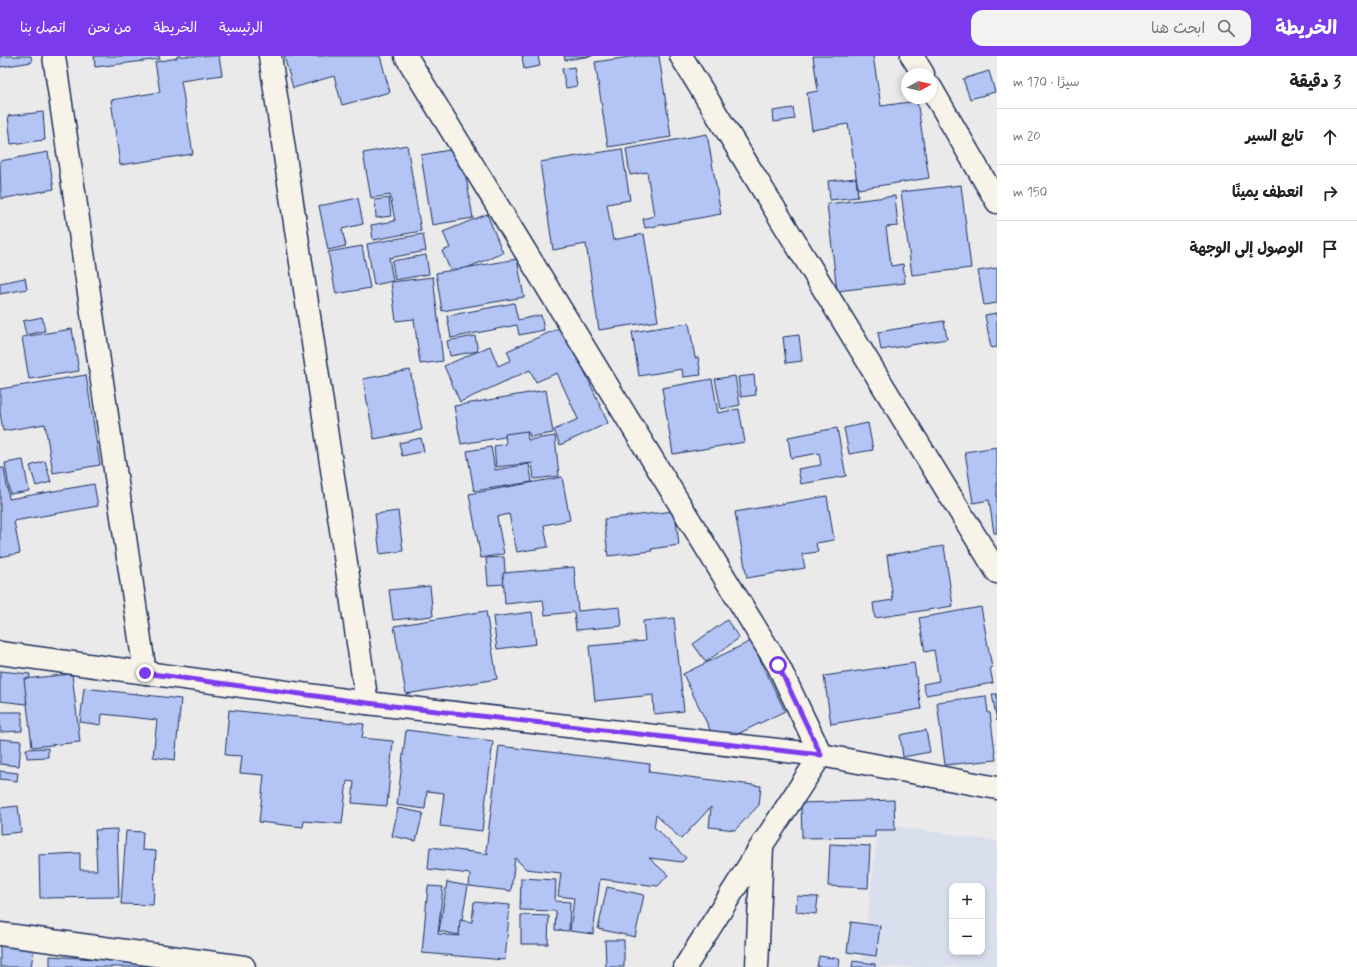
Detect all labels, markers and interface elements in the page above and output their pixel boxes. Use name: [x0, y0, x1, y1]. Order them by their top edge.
search box: [971, 10, 1251, 46]
text: الخريطة: [1275, 16, 1337, 41]
icon: search: [1215, 17, 1237, 39]
text: اتصل بنا: [20, 19, 66, 37]
text: من نحن: [88, 19, 131, 37]
text: الخريطة: [153, 19, 197, 37]
text: الرئيسية: [219, 19, 263, 37]
text: ابحث هنا: [1151, 19, 1205, 39]
north arrow: [901, 68, 937, 104]
text: 3 دقيقة: [1290, 71, 1341, 93]
text: سيرًا · 170 m: [1013, 74, 1080, 91]
icon: ahead: [1319, 126, 1341, 148]
text: تابع السير: [1245, 127, 1303, 147]
text: 20 m: [1013, 128, 1041, 145]
icon: right: [1319, 182, 1341, 204]
text: انعطف يمينًا: [1232, 183, 1303, 203]
text: 150 m: [1013, 184, 1047, 201]
icon: arrive: [1319, 238, 1341, 260]
text: الوصول إلى الوجهة: [1189, 239, 1303, 259]
route start: [769, 656, 787, 674]
route end: [136, 664, 154, 682]
map controls: [949, 883, 985, 955]
button: +: [949, 883, 985, 919]
button: −: [949, 919, 985, 955]

